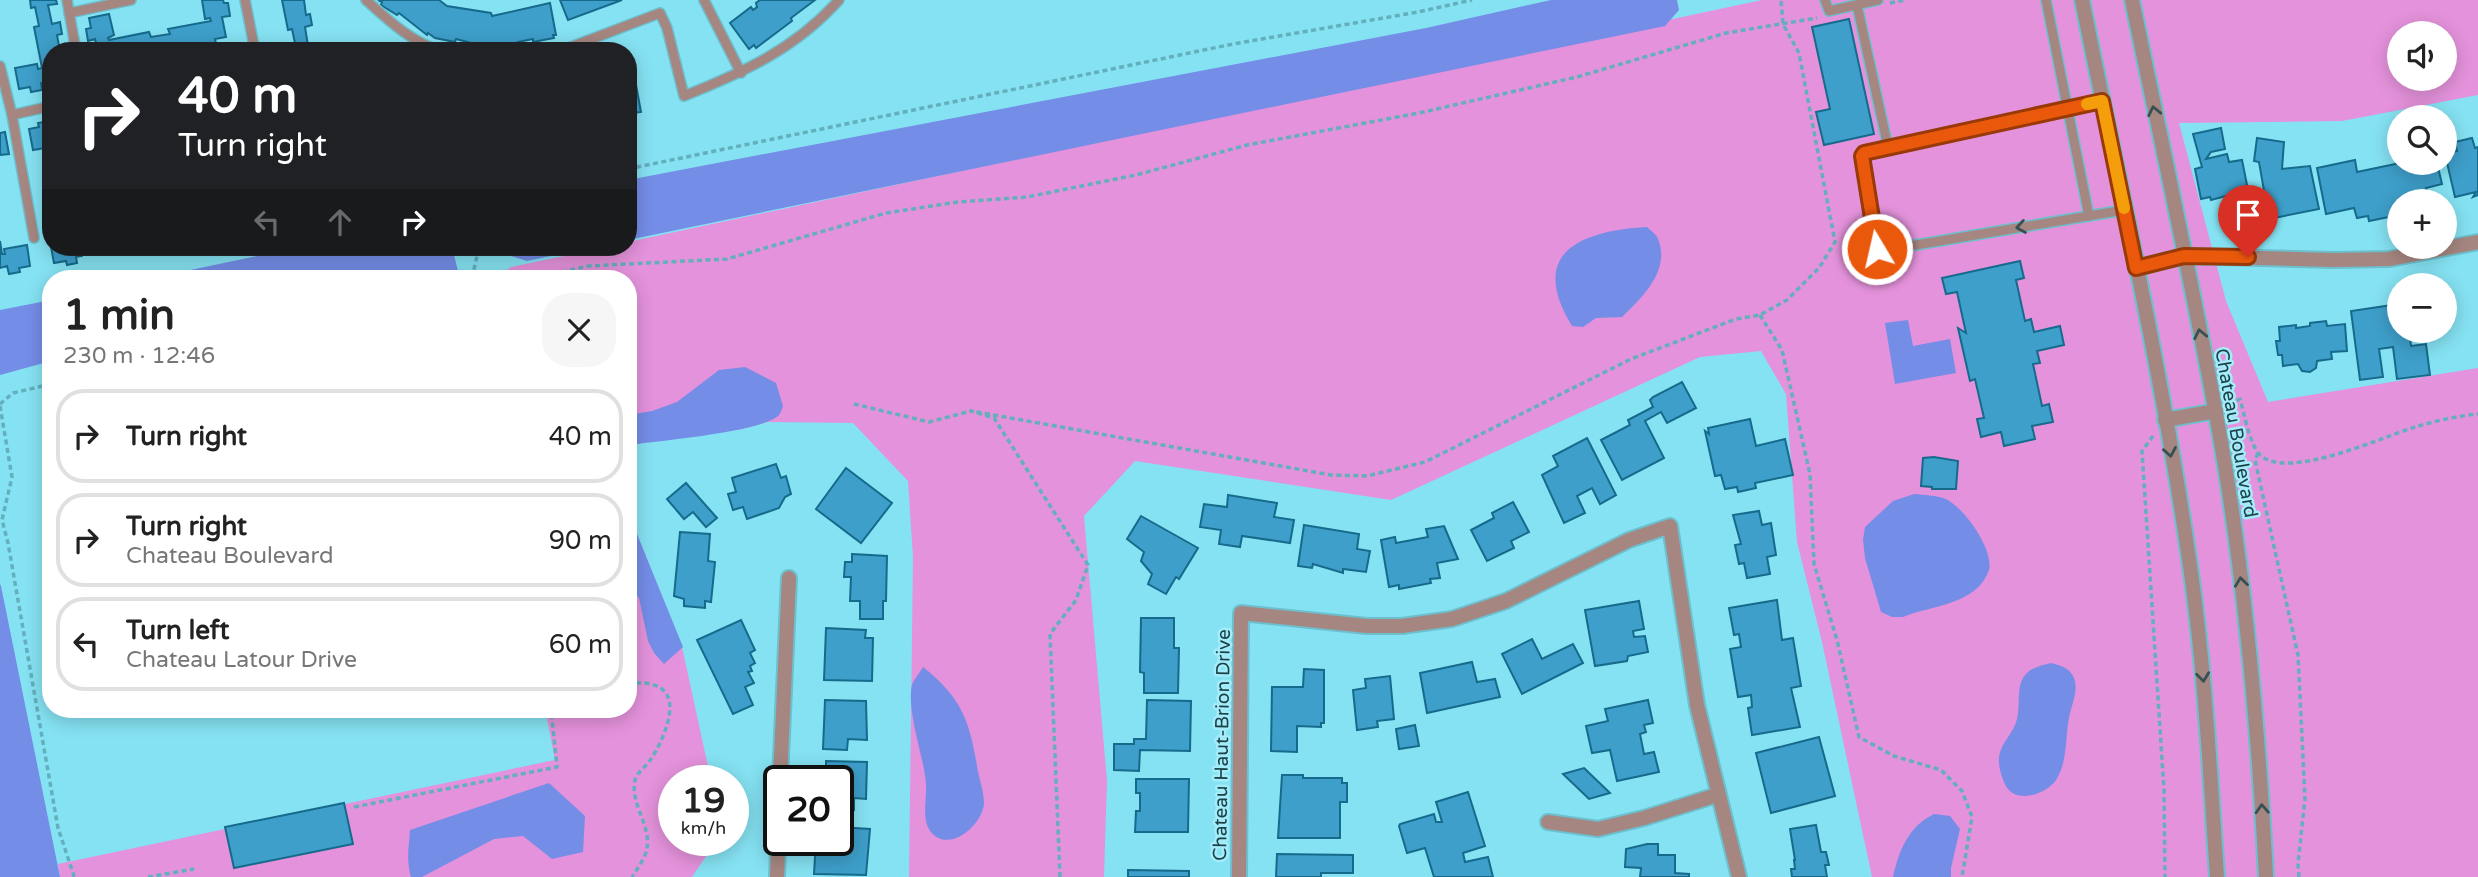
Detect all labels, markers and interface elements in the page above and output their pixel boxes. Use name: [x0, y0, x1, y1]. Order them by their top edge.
map controls: [2387, 21, 2457, 343]
button: sound: [2387, 21, 2457, 91]
text: 40 m: [178, 67, 297, 126]
icon: right: [63, 70, 154, 161]
one-way arrow: [2148, 105, 2163, 117]
button: search: [2387, 105, 2457, 175]
text: Turn right: [178, 127, 327, 165]
pin: [2218, 185, 2278, 257]
button: +: [2387, 189, 2457, 259]
icon: arrive: [2229, 196, 2267, 234]
icon: left: [248, 203, 286, 241]
icon: ahead: [321, 203, 359, 241]
icon: right: [394, 203, 432, 241]
position arrow: [1840, 212, 1914, 286]
one-way arrow: [2015, 219, 2027, 234]
button: −: [2387, 273, 2457, 343]
text: 1 min: [63, 290, 175, 341]
button: close: [542, 293, 616, 367]
one-way arrow: [2193, 328, 2208, 340]
text: 230 m · 12:46: [63, 342, 215, 370]
street label: Chateau Boulevard: [2210, 347, 2262, 519]
icon: right: [67, 417, 105, 455]
text: Turn right: [126, 421, 247, 452]
text: 40 m: [549, 421, 612, 452]
one-way arrow: [2162, 446, 2177, 458]
text: Turn right: [126, 511, 247, 542]
icon: right: [67, 521, 105, 559]
text: 90 m: [549, 525, 612, 556]
text: Chateau Boulevard: [126, 542, 334, 570]
one-way arrow: [2233, 577, 2248, 588]
text: Turn left: [126, 615, 229, 646]
icon: left: [67, 625, 105, 663]
text: 60 m: [549, 629, 612, 660]
street label: Chateau Haut-Brion Drive: [1209, 629, 1235, 861]
text: Chateau Latour Drive: [126, 646, 357, 674]
one-way arrow: [2196, 671, 2211, 683]
speed limit sign: 20: [763, 765, 854, 856]
text: 19: [682, 780, 725, 822]
one-way arrow: [2255, 803, 2270, 814]
text: km/h: [681, 817, 726, 839]

